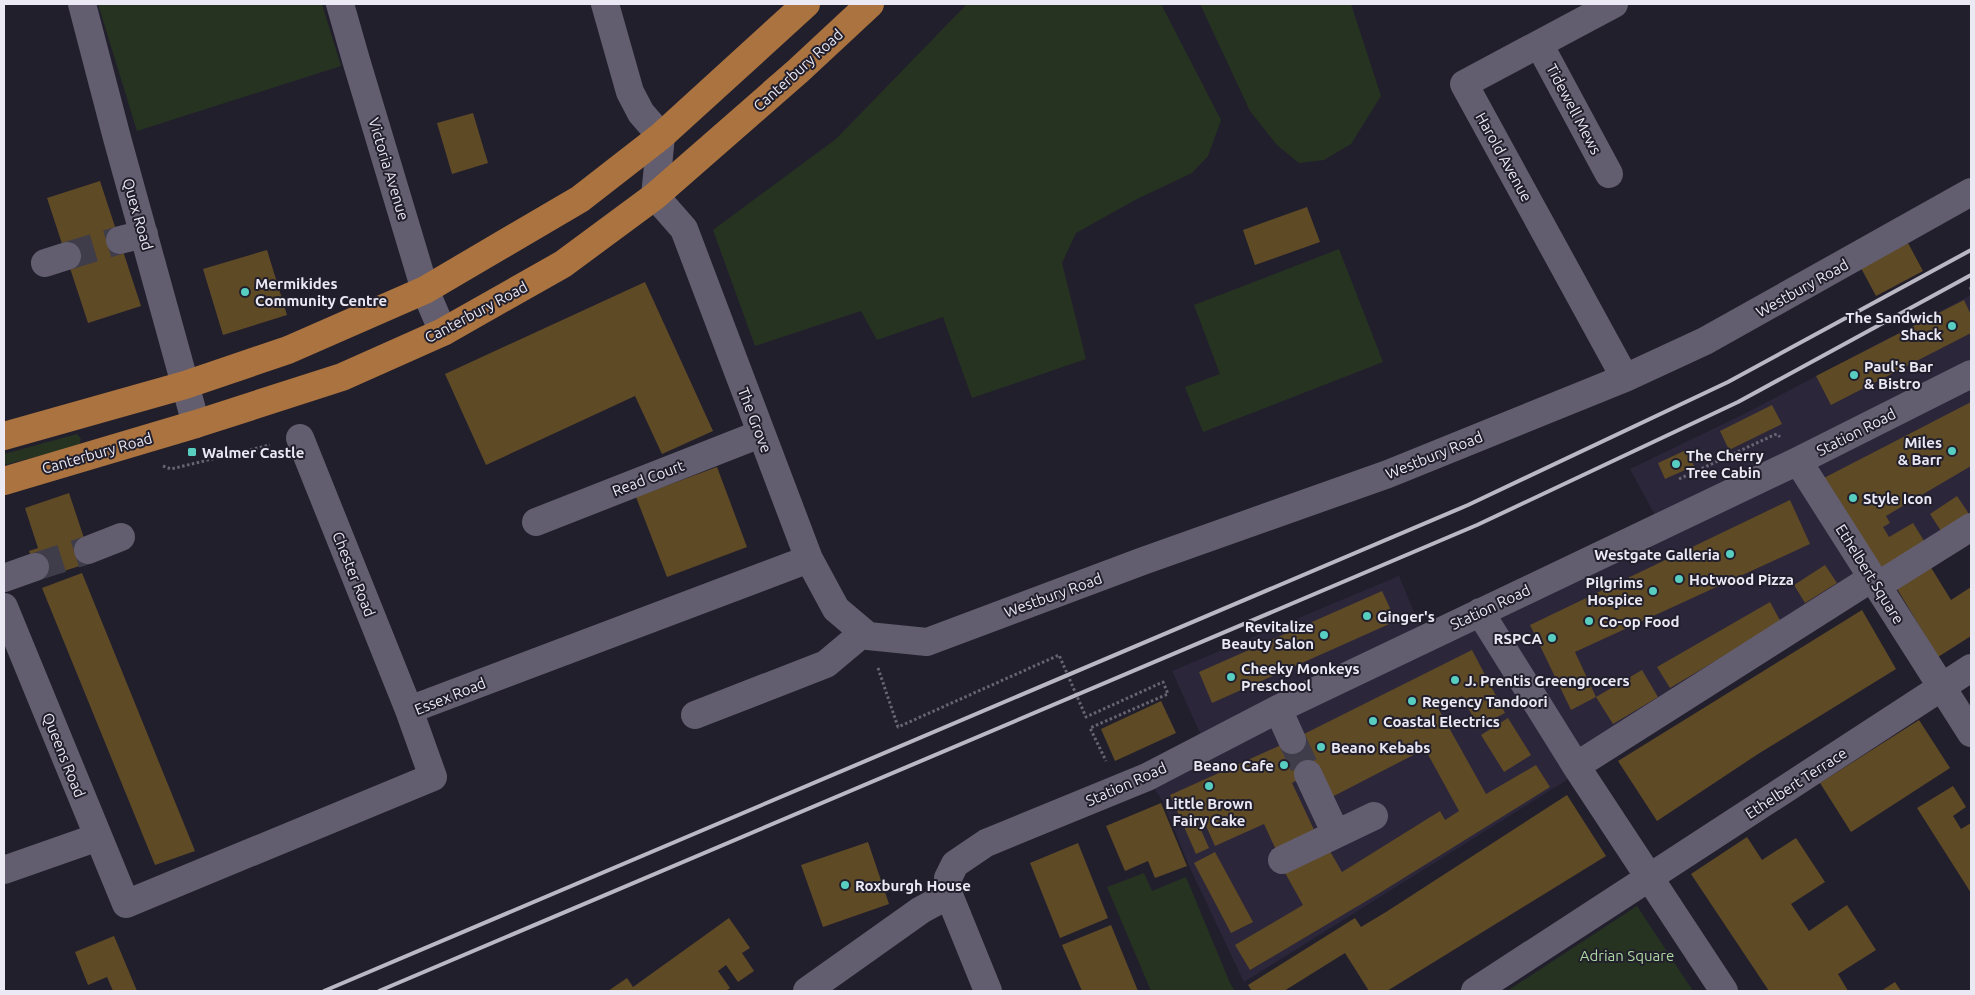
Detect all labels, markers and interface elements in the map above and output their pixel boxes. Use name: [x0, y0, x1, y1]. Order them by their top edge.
street label: Canterbury Road: [750, 26, 846, 114]
street label: Tidewell Mews: [1543, 61, 1605, 157]
street label: Harold Avenue: [1472, 109, 1536, 205]
street label: Victoria Avenue: [365, 116, 413, 222]
street label: Quex Road: [120, 176, 156, 252]
street label: Westbury Road: [1753, 256, 1851, 320]
place label: Mermikides Community Centre: [255, 275, 387, 309]
street label: Canterbury Road: [422, 278, 530, 346]
marker: Mermikides Community Centre: [239, 286, 251, 298]
place label: The Sandwich Shack: [1845, 309, 1943, 343]
marker: The Sandwich Shack: [1946, 320, 1958, 332]
place label: Paul's Bar & Bistro: [1864, 358, 1934, 392]
marker: Paul's Bar & Bistro: [1848, 369, 1860, 381]
street label: The Grove: [735, 385, 775, 455]
street label: Station Road: [1814, 405, 1898, 459]
street label: Westbury Road: [1383, 428, 1485, 482]
street label: Canterbury Road: [40, 429, 154, 477]
place label: Miles & Barr: [1898, 434, 1943, 468]
place label: Walmer Castle: [202, 444, 304, 461]
marker: Miles & Barr: [1946, 445, 1958, 457]
marker: Walmer Castle: [186, 446, 198, 458]
place label: The Cherry Tree Cabin: [1686, 447, 1764, 481]
street label: Read Court: [610, 456, 686, 499]
marker: The Cherry Tree Cabin: [1670, 458, 1682, 470]
place label: Style Icon: [1863, 490, 1932, 507]
marker: Style Icon: [1847, 492, 1859, 504]
street label: Ethelbert Square: [1833, 521, 1907, 627]
street label: Chester Road: [329, 529, 379, 619]
place label: Westgate Galleria: [1594, 546, 1720, 563]
marker: Westgate Galleria: [1724, 548, 1736, 560]
street label: Westbury Road: [1002, 569, 1104, 621]
place label: Hotwood Pizza: [1689, 571, 1794, 588]
marker: Hotwood Pizza: [1673, 573, 1685, 585]
place label: Pilgrims Hospice: [1586, 574, 1643, 608]
street label: Station Road: [1447, 581, 1533, 633]
marker: Pilgrims Hospice: [1647, 585, 1659, 597]
place label: Ginger's: [1377, 608, 1435, 625]
marker: Ginger's: [1361, 610, 1373, 622]
place label: Co-op Food: [1599, 613, 1680, 630]
marker: Co-op Food: [1583, 615, 1595, 627]
place label: Revitalize Beauty Salon: [1221, 618, 1314, 652]
marker: Revitalize Beauty Salon: [1318, 629, 1330, 641]
place label: RSPCA: [1494, 630, 1542, 647]
marker: RSPCA: [1546, 632, 1558, 644]
place label: Cheeky Monkeys Preschool: [1241, 660, 1360, 694]
marker: Cheeky Monkeys Preschool: [1225, 671, 1237, 683]
place label: J. Prentis Greengrocers: [1465, 672, 1630, 689]
street label: Essex Road: [412, 674, 488, 718]
marker: J. Prentis Greengrocers: [1449, 674, 1461, 686]
place label: Regency Tandoori: [1422, 693, 1548, 710]
marker: Regency Tandoori: [1406, 695, 1418, 707]
street label: Queens Road: [39, 710, 89, 800]
place label: Coastal Electrics: [1383, 713, 1500, 730]
marker: Coastal Electrics: [1367, 715, 1379, 727]
place label: Beano Kebabs: [1331, 739, 1430, 756]
marker: Beano Kebabs: [1315, 741, 1327, 753]
street label: Ethelbert Terrace: [1742, 744, 1850, 822]
place label: Beano Cafe: [1193, 757, 1274, 774]
street label: Station Road: [1083, 759, 1169, 809]
marker: Beano Cafe: [1278, 759, 1290, 771]
marker: Little Brown Fairy Cake: [1203, 780, 1215, 792]
place label: Little Brown Fairy Cake: [1165, 795, 1253, 829]
place label: Roxburgh House: [855, 877, 971, 894]
marker: Roxburgh House: [839, 879, 851, 891]
park label: Adrian Square: [1580, 947, 1674, 964]

